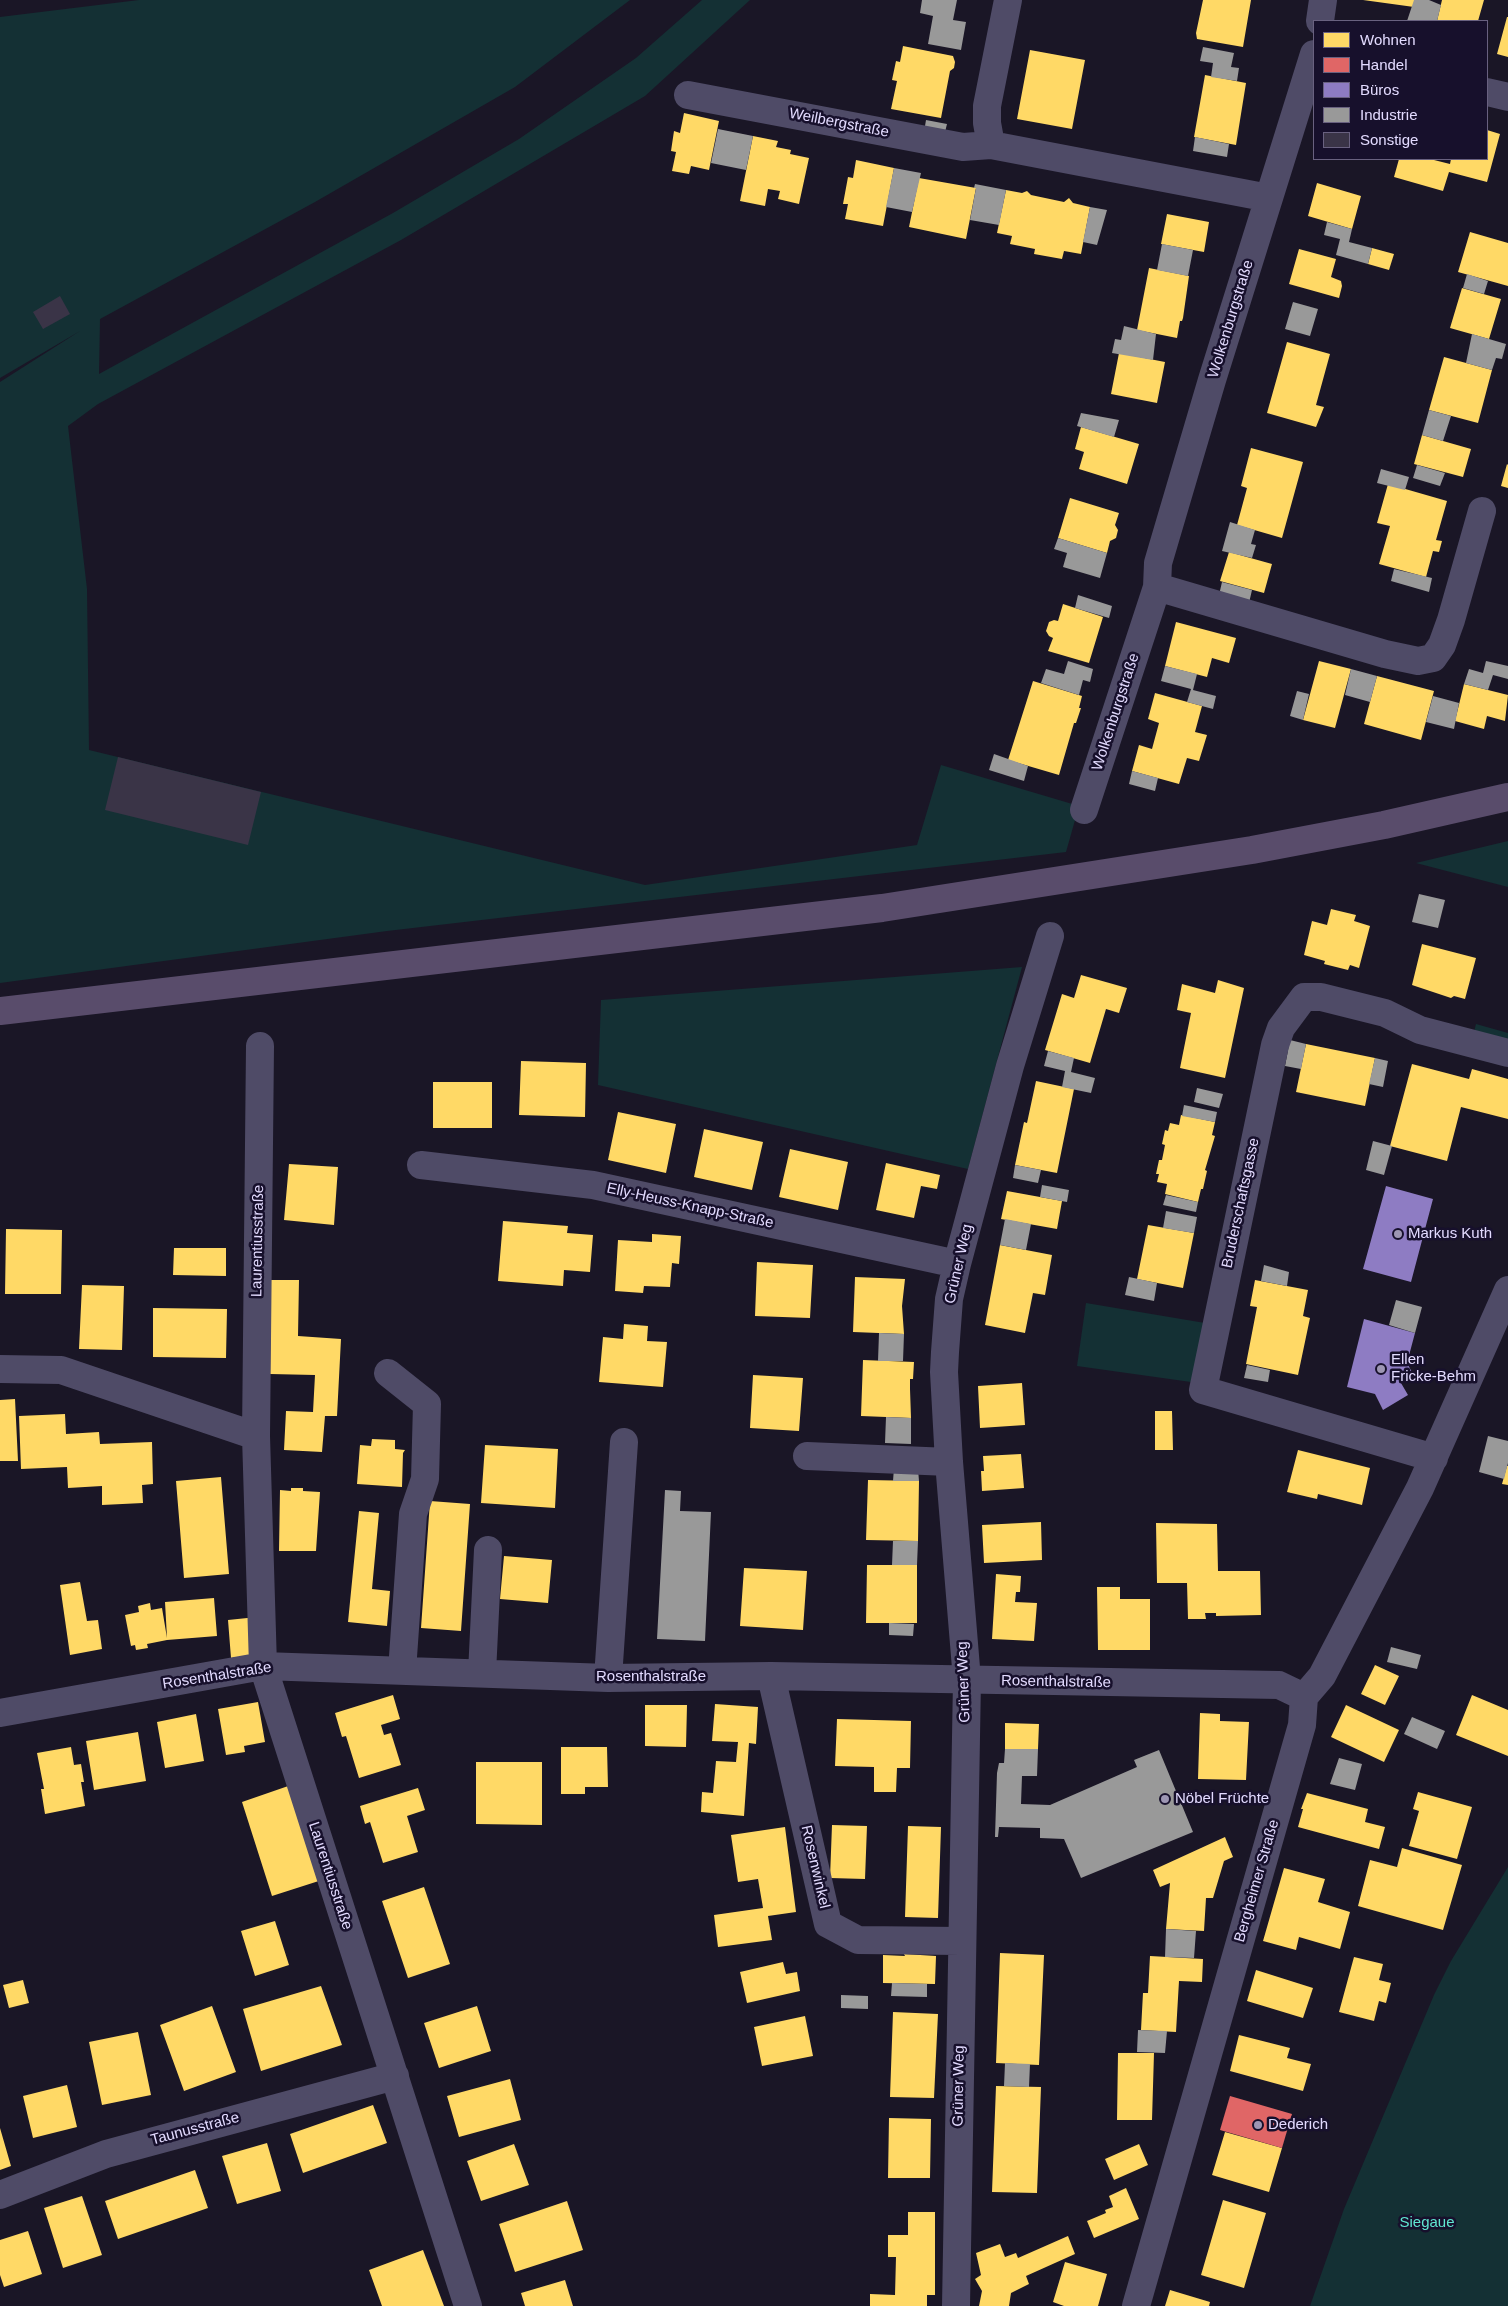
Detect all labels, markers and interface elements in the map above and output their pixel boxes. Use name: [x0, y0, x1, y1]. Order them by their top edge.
legend: [1313, 20, 1488, 160]
text: Wohnen: [1360, 31, 1416, 48]
text: Handel: [1360, 56, 1408, 73]
text: Büros: [1360, 81, 1399, 98]
street label: Weilbergstraße: [788, 104, 890, 142]
text: Industrie: [1360, 106, 1418, 123]
text: Sonstige: [1360, 131, 1418, 148]
street label: Wolkenburgstraße: [1205, 258, 1257, 380]
street label: Wolkenburgstraße: [1089, 651, 1143, 773]
street label: Bruderschaftsgasse: [1218, 1136, 1264, 1270]
street label: Elly-Heuss-Knapp-Straße: [605, 1180, 775, 1232]
street label: Laurentiusstraße: [248, 1185, 268, 1297]
street label: Grüner Weg: [941, 1222, 977, 1306]
place label: Markus Kuth: [1408, 1225, 1492, 1243]
marker: Markus Kuth: [1392, 1228, 1404, 1240]
place label: Ellen Fricke-Behm: [1391, 1351, 1476, 1386]
marker: Ellen Fricke-Behm: [1375, 1363, 1387, 1375]
street label: Grüner Weg: [954, 1641, 974, 1723]
street label: Rosenthalstraße: [161, 1659, 273, 1693]
street label: Rosenthalstraße: [596, 1668, 706, 1686]
street label: Rosenthalstraße: [1001, 1672, 1111, 1692]
place label: Nöbel Früchte: [1175, 1790, 1269, 1808]
marker: Nöbel Früchte: [1159, 1793, 1171, 1805]
street label: Bergheimer Straße: [1231, 1818, 1283, 1944]
street label: Laurentiusstraße: [304, 1820, 356, 1932]
street label: Rosenwinkel: [797, 1824, 833, 1910]
street label: Grüner Weg: [949, 2045, 969, 2127]
street label: Taunusstraße: [149, 2109, 241, 2149]
place label: Dederich: [1268, 2116, 1328, 2134]
marker: Dederich: [1252, 2119, 1264, 2131]
park label: Siegaue: [1399, 2214, 1455, 2232]

